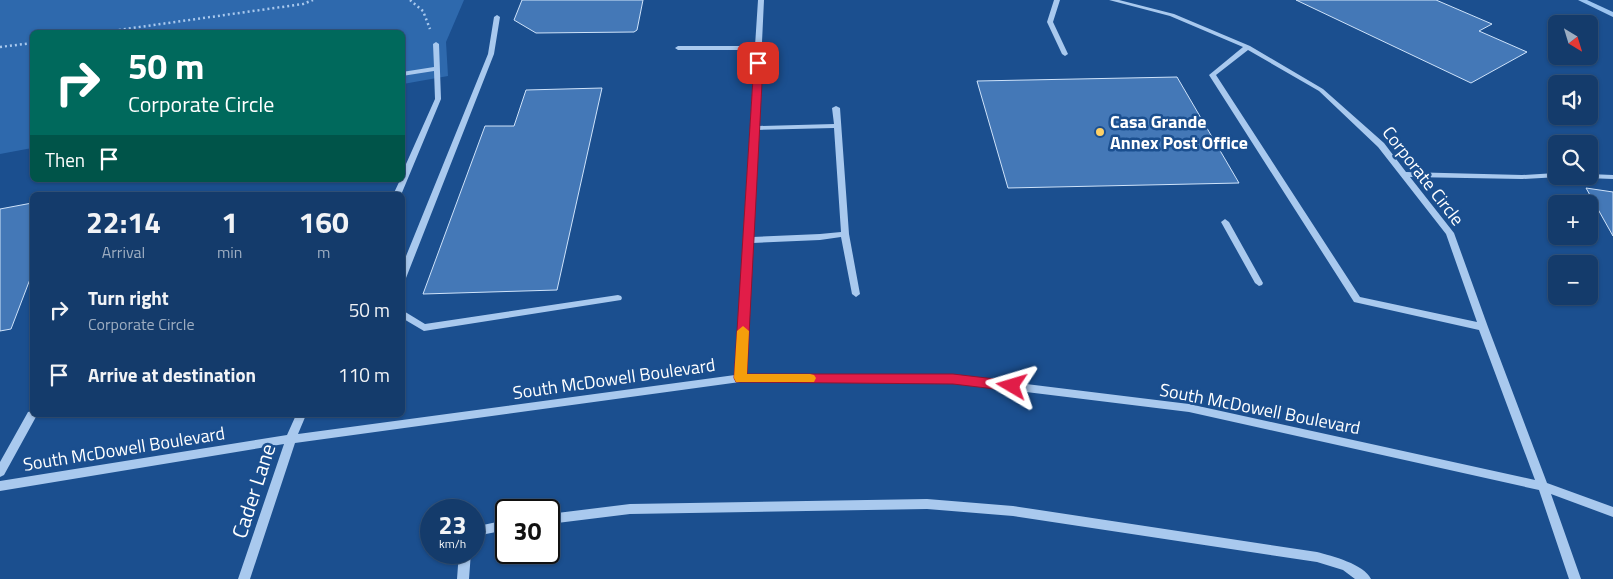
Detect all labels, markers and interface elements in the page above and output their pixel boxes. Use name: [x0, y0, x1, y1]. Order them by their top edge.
north arrow: [1548, 15, 1598, 65]
map controls: [1548, 15, 1598, 305]
text: 50 m: [128, 39, 204, 93]
pin: [737, 42, 779, 84]
icon: arrive: [744, 49, 772, 77]
icon: right: [45, 50, 110, 115]
button: sound: [1548, 75, 1598, 125]
text: Corporate Circle: [128, 87, 274, 121]
place label: Casa Grande Annex Post Office: [1110, 108, 1248, 156]
street label: Corporate Circle: [1376, 120, 1471, 231]
marker: Casa Grande Annex Post Office: [1094, 126, 1106, 138]
button: search: [1548, 135, 1598, 185]
text: Then: [45, 145, 85, 174]
icon: arrive: [95, 145, 123, 173]
button: +: [1548, 195, 1598, 245]
text: 22:14: [86, 199, 161, 245]
text: 1: [221, 199, 238, 245]
text: 160: [299, 199, 349, 245]
text: Arrival: [102, 240, 145, 264]
text: min: [217, 240, 242, 264]
text: m: [317, 240, 330, 264]
button: −: [1548, 255, 1598, 305]
text: Turn right: [88, 283, 169, 312]
text: 50 m: [349, 295, 390, 324]
icon: right: [45, 296, 73, 324]
text: Corporate Circle: [88, 312, 195, 336]
street label: South McDowell Boulevard: [511, 351, 717, 406]
position arrow: [985, 359, 1037, 411]
text: Arrive at destination: [88, 360, 256, 389]
text: 110 m: [338, 360, 390, 389]
icon: arrive: [45, 361, 73, 389]
street label: South McDowell Boulevard: [1157, 376, 1363, 441]
street label: South McDowell Boulevard: [21, 419, 227, 478]
street label: Cader Lane: [223, 439, 283, 542]
speed limit sign: 30: [495, 499, 560, 564]
text: 23: [438, 506, 467, 544]
text: km/h: [439, 534, 466, 553]

